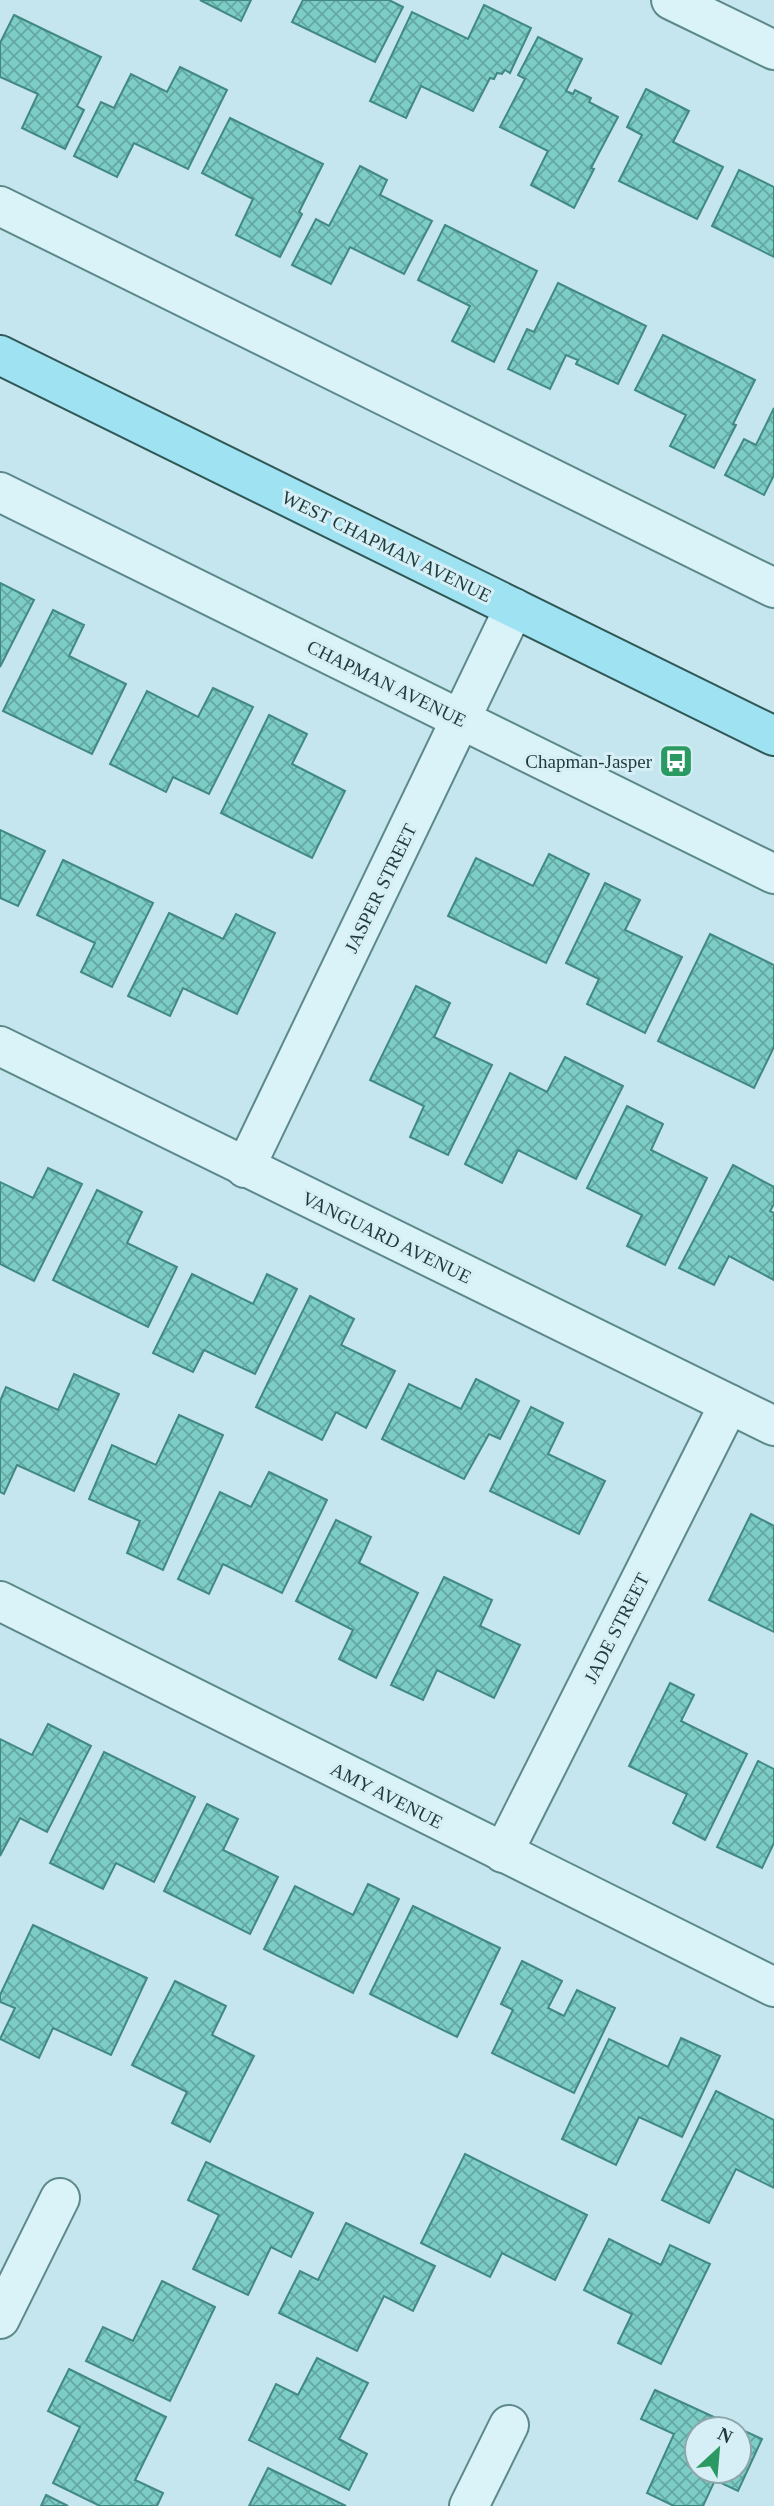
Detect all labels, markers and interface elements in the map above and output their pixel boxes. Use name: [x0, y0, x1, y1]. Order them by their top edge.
street label: WEST CHAPMAN AVENUE: [279, 486, 495, 606]
street label: CHAPMAN AVENUE: [304, 636, 470, 731]
bus stop icon: Chapman-Jasper: [657, 742, 695, 780]
place label: Chapman-Jasper: [525, 751, 653, 772]
street label: JASPER STREET: [340, 820, 421, 956]
street label: VANGUARD AVENUE: [299, 1187, 475, 1288]
street label: JADE STREET: [580, 1569, 653, 1687]
street label: AMY AVENUE: [327, 1758, 446, 1833]
north arrow: [683, 2415, 753, 2485]
text: N: [714, 2423, 736, 2448]

